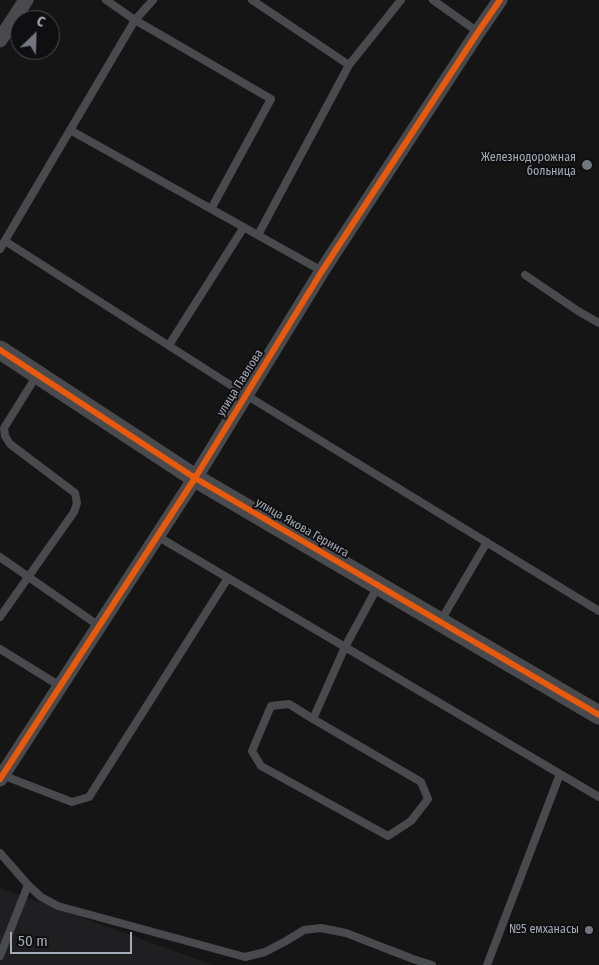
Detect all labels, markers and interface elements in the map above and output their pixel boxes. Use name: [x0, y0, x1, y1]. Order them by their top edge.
north arrow: [10, 10, 60, 60]
text: С: [34, 12, 48, 31]
place label: Железнодорожная больница: [481, 151, 576, 179]
marker: Железнодорожная больница: [580, 158, 594, 172]
street label: улица Павлова: [214, 347, 266, 419]
street label: улица Якова Геринга: [253, 495, 351, 561]
scale bar: [12, 922, 135, 954]
place label: №5 емханасы: [509, 923, 579, 937]
marker: №5 емханасы: [583, 924, 595, 936]
text: 50 m: [18, 932, 48, 950]

